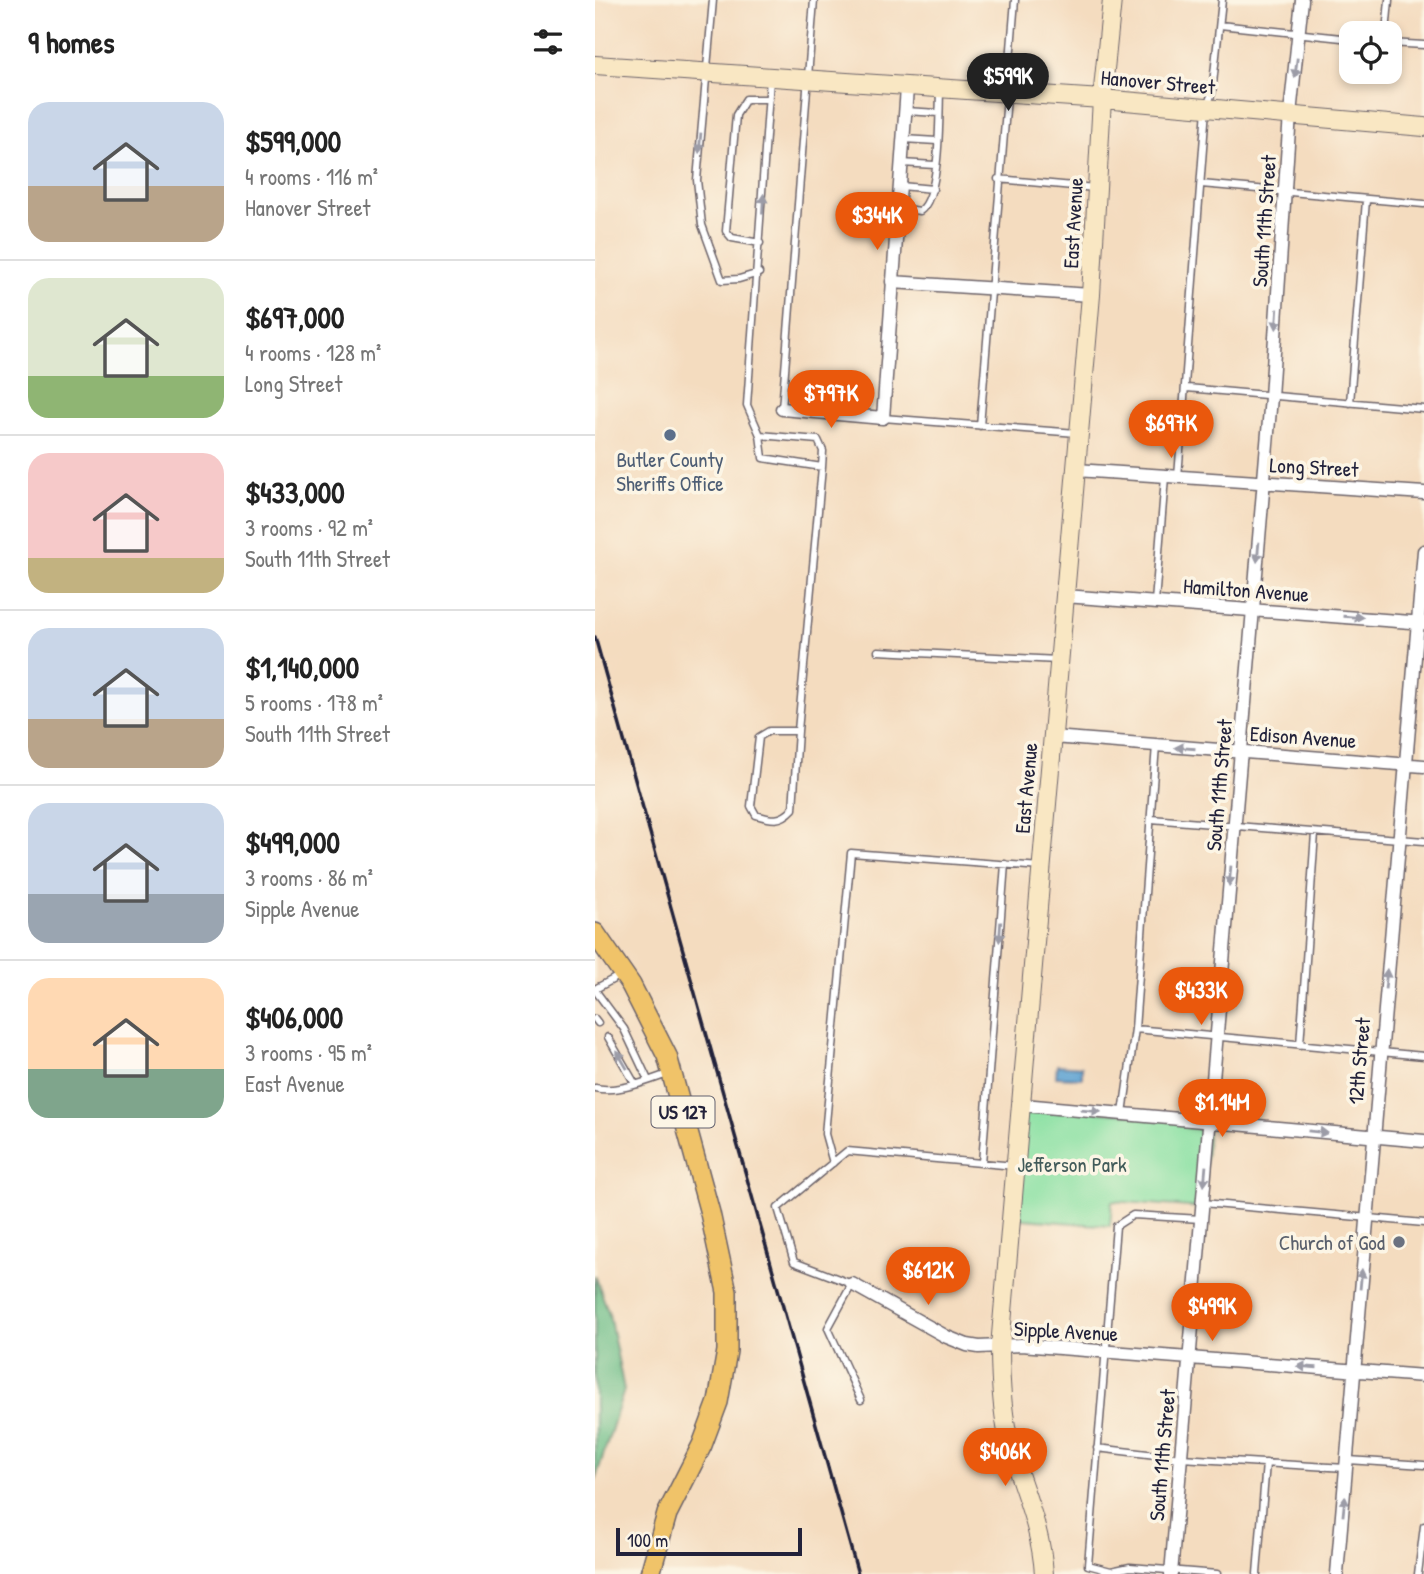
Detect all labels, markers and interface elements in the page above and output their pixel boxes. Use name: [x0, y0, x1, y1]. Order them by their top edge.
map controls: [1339, 21, 1402, 84]
button: locate: [1339, 21, 1402, 84]
text: 9 homes: [28, 22, 115, 62]
icon: filters: [529, 23, 567, 61]
pin: $599K: [959, 54, 1057, 113]
one-way arrow: [1290, 57, 1301, 79]
text: $599K: [983, 60, 1033, 91]
street label: Hanover Street: [1100, 63, 1217, 102]
text: $599,000: [245, 121, 341, 161]
icon: home: [84, 130, 168, 214]
one-way arrow: [694, 132, 705, 154]
street label: South 11th Street: [1245, 153, 1283, 288]
text: 4 rooms · 116 m²: [245, 161, 378, 192]
street label: East Avenue: [1056, 177, 1090, 269]
text: Hanover Street: [245, 192, 371, 223]
pin: $344K: [828, 192, 926, 252]
one-way arrow: [757, 193, 768, 215]
text: $344K: [851, 199, 903, 230]
text: $697,000: [245, 297, 344, 337]
icon: home: [84, 306, 168, 390]
one-way arrow: [1271, 308, 1282, 330]
text: 4 rooms · 128 m²: [245, 337, 381, 368]
text: Long Street: [245, 368, 342, 399]
pin: $797K: [782, 370, 880, 430]
text: $797K: [804, 377, 858, 408]
pin: $697K: [1122, 400, 1220, 460]
text: $697K: [1145, 407, 1197, 438]
marker: Butler County Sheriffs Office: [662, 427, 678, 443]
place label: Butler County Sheriffs Office: [616, 445, 724, 498]
street label: Long Street: [1269, 450, 1360, 484]
text: $433,000: [245, 472, 345, 512]
icon: home: [84, 481, 168, 565]
text: 3 rooms · 92 m²: [245, 512, 373, 543]
one-way arrow: [1252, 541, 1263, 563]
text: South 11th Street: [245, 543, 390, 574]
street label: Hamilton Avenue: [1182, 571, 1310, 609]
one-way arrow: [1342, 612, 1364, 623]
text: $1,140,000: [245, 647, 359, 687]
icon: home: [84, 656, 168, 740]
text: 5 rooms · 178 m²: [245, 687, 383, 718]
street label: South 11th Street: [1199, 717, 1239, 852]
text: South 11th Street: [245, 718, 390, 749]
street label: Edison Avenue: [1249, 719, 1357, 755]
street label: East Avenue: [1008, 741, 1044, 835]
one-way arrow: [1174, 742, 1196, 753]
text: $499,000: [245, 822, 340, 862]
icon: home: [84, 831, 168, 915]
text: 3 rooms · 86 m²: [245, 862, 373, 893]
one-way arrow: [1224, 865, 1235, 887]
text: Sipple Avenue: [245, 893, 359, 924]
one-way arrow: [994, 922, 1005, 944]
pin: $433K: [1152, 968, 1250, 1027]
one-way arrow: [1381, 968, 1392, 990]
text: $433K: [1175, 974, 1227, 1005]
text: $406,000: [245, 997, 343, 1037]
icon: home: [84, 1006, 168, 1090]
street label: 12th Street: [1341, 1016, 1377, 1106]
text: 3 rooms · 95 m²: [245, 1037, 372, 1068]
one-way arrow: [615, 1051, 628, 1070]
text: East Avenue: [245, 1068, 345, 1099]
pin: $1.14M: [1165, 1080, 1279, 1139]
text: $1.14M: [1194, 1086, 1250, 1117]
road number: US 127: [651, 1096, 714, 1128]
one-way arrow: [1080, 1106, 1102, 1117]
one-way arrow: [1307, 1127, 1329, 1138]
park label: Jefferson Park: [1017, 1150, 1127, 1179]
one-way arrow: [1199, 1165, 1210, 1187]
place label: Church of God: [1279, 1228, 1385, 1257]
marker: Church of God: [1391, 1234, 1407, 1250]
pin: $612K: [879, 1248, 977, 1307]
text: $612K: [902, 1254, 954, 1285]
one-way arrow: [1356, 1268, 1367, 1290]
pin: $499K: [1163, 1284, 1261, 1343]
text: $499K: [1187, 1290, 1237, 1321]
street label: Sipple Avenue: [1013, 1314, 1119, 1348]
one-way arrow: [1296, 1361, 1318, 1372]
street label: South 11th Street: [1142, 1387, 1182, 1522]
pin: $406K: [956, 1428, 1054, 1488]
text: $406K: [979, 1435, 1031, 1466]
one-way arrow: [1339, 1495, 1350, 1517]
scale bar: [616, 1525, 801, 1557]
text: 100 m: [627, 1527, 668, 1553]

